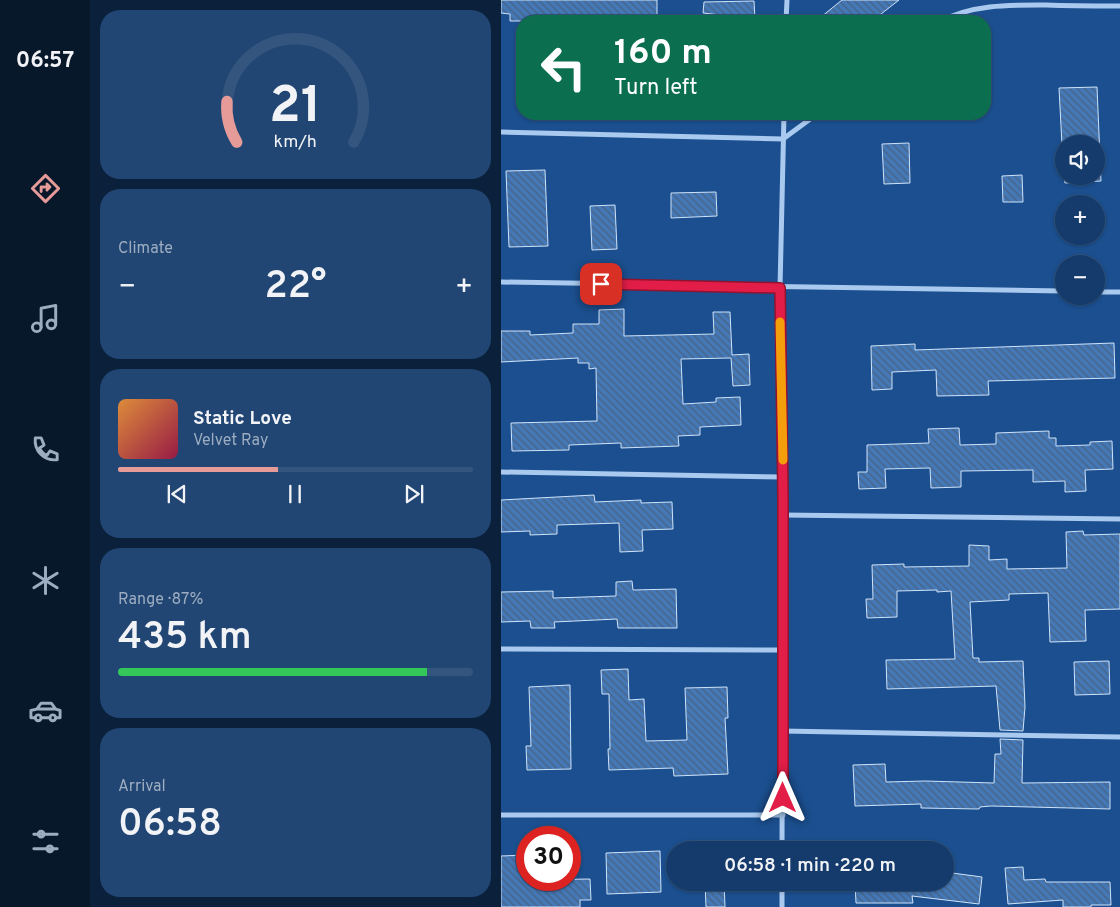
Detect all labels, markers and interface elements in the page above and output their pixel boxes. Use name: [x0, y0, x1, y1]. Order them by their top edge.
text: 160 m: [614, 32, 712, 76]
icon: left: [531, 35, 596, 100]
text: 06:57: [16, 48, 74, 75]
text: 21: [269, 75, 322, 141]
text: Turn left: [614, 75, 697, 102]
text: km/h: [274, 131, 317, 154]
map controls: [1055, 135, 1105, 305]
button: sound: [1055, 135, 1105, 185]
icon: directions: [28, 171, 63, 206]
button: +: [1055, 195, 1105, 245]
text: Climate: [118, 239, 173, 259]
button: −: [1055, 255, 1105, 305]
text: 22°: [264, 263, 327, 312]
pin: [580, 263, 622, 305]
text: −: [118, 270, 136, 306]
text: +: [455, 270, 473, 306]
icon: arrive: [587, 270, 615, 298]
icon: music: [28, 301, 63, 336]
text: Static Love: [193, 407, 292, 431]
text: Velvet Ray: [193, 431, 268, 451]
icon: phone: [28, 432, 63, 467]
icon: previous: [163, 480, 191, 508]
icon: pause: [281, 480, 309, 508]
icon: next: [400, 480, 428, 508]
icon: climate: [28, 563, 63, 598]
text: Range · 87%: [118, 590, 203, 610]
text: 435 km: [118, 614, 252, 663]
icon: car: [28, 693, 63, 728]
position arrow: [756, 771, 808, 823]
text: Arrival: [118, 777, 166, 797]
text: 06:58: [118, 801, 222, 850]
icon: filters: [28, 824, 63, 859]
speed limit sign: 30: [516, 826, 581, 891]
text: 06:58 · 1 min · 220 m: [724, 854, 896, 878]

